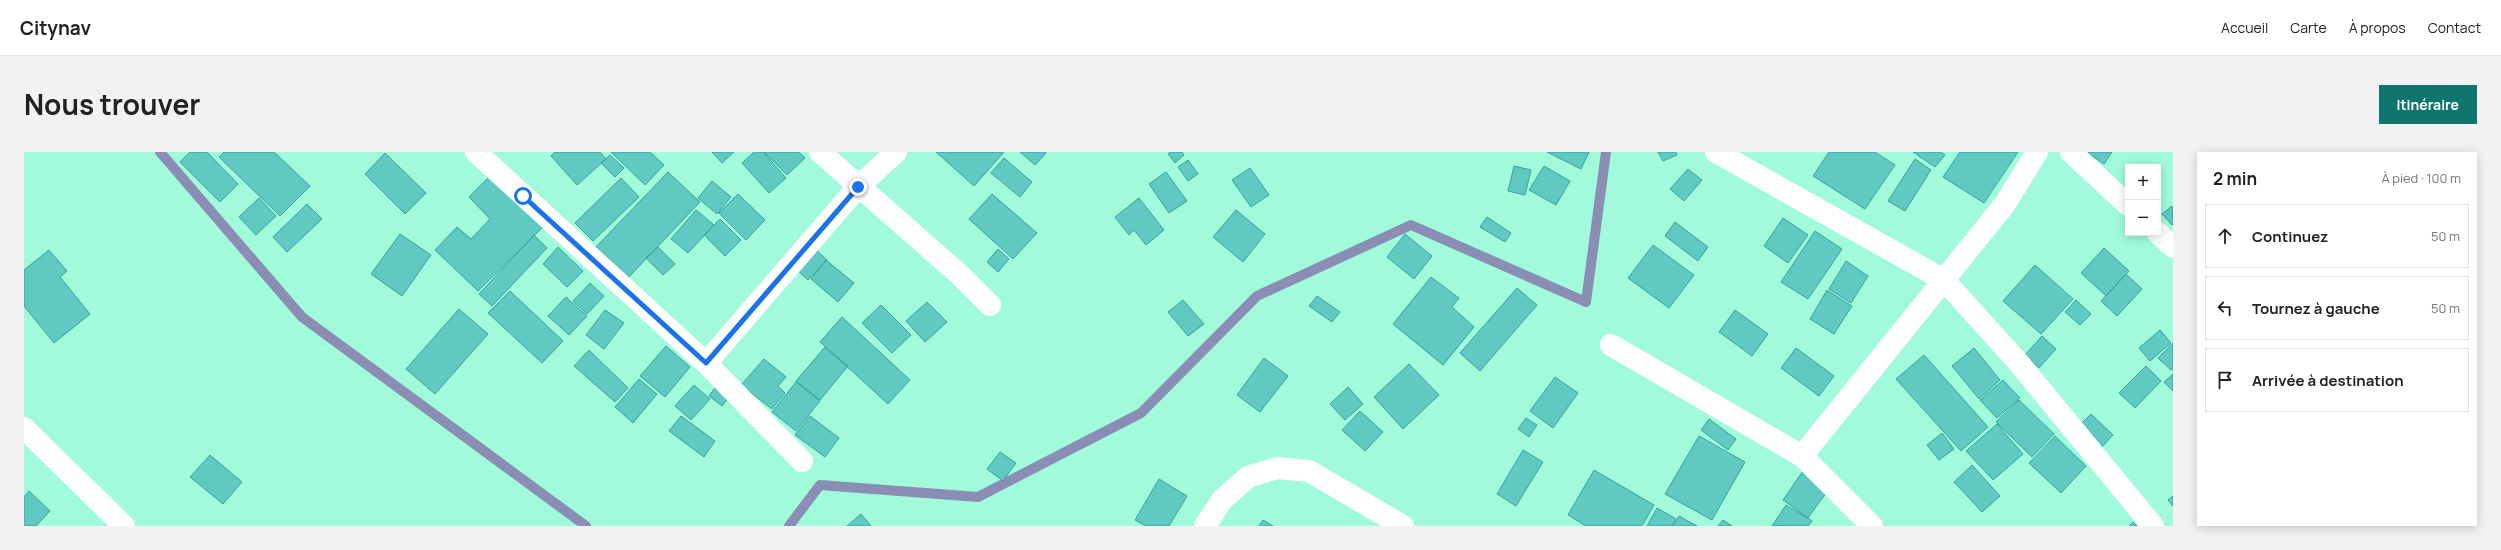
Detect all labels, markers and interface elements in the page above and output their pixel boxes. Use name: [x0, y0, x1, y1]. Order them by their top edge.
text: Citynav: [20, 15, 91, 41]
text: Accueil: [2221, 18, 2268, 37]
text: Carte: [2290, 18, 2327, 37]
text: À propos: [2349, 18, 2406, 37]
text: Contact: [2428, 18, 2481, 37]
text: Nous trouver: [24, 85, 200, 123]
button: Itinéraire: [2379, 85, 2477, 124]
map controls: [2125, 164, 2161, 236]
button: +: [2125, 164, 2161, 200]
text: 2 min: [2213, 167, 2257, 190]
text: À pied · 100 m: [2381, 169, 2461, 187]
route end: [849, 178, 867, 196]
route start: [514, 187, 532, 205]
button: −: [2125, 200, 2161, 236]
icon: ahead: [2214, 225, 2236, 247]
text: Continuez: [2252, 226, 2328, 247]
text: 50 m: [2431, 227, 2460, 245]
icon: left: [2214, 297, 2236, 319]
text: Tournez à gauche: [2252, 298, 2380, 319]
text: 50 m: [2431, 299, 2460, 317]
icon: arrive: [2214, 369, 2236, 391]
text: Arrivée à destination: [2252, 370, 2404, 391]

